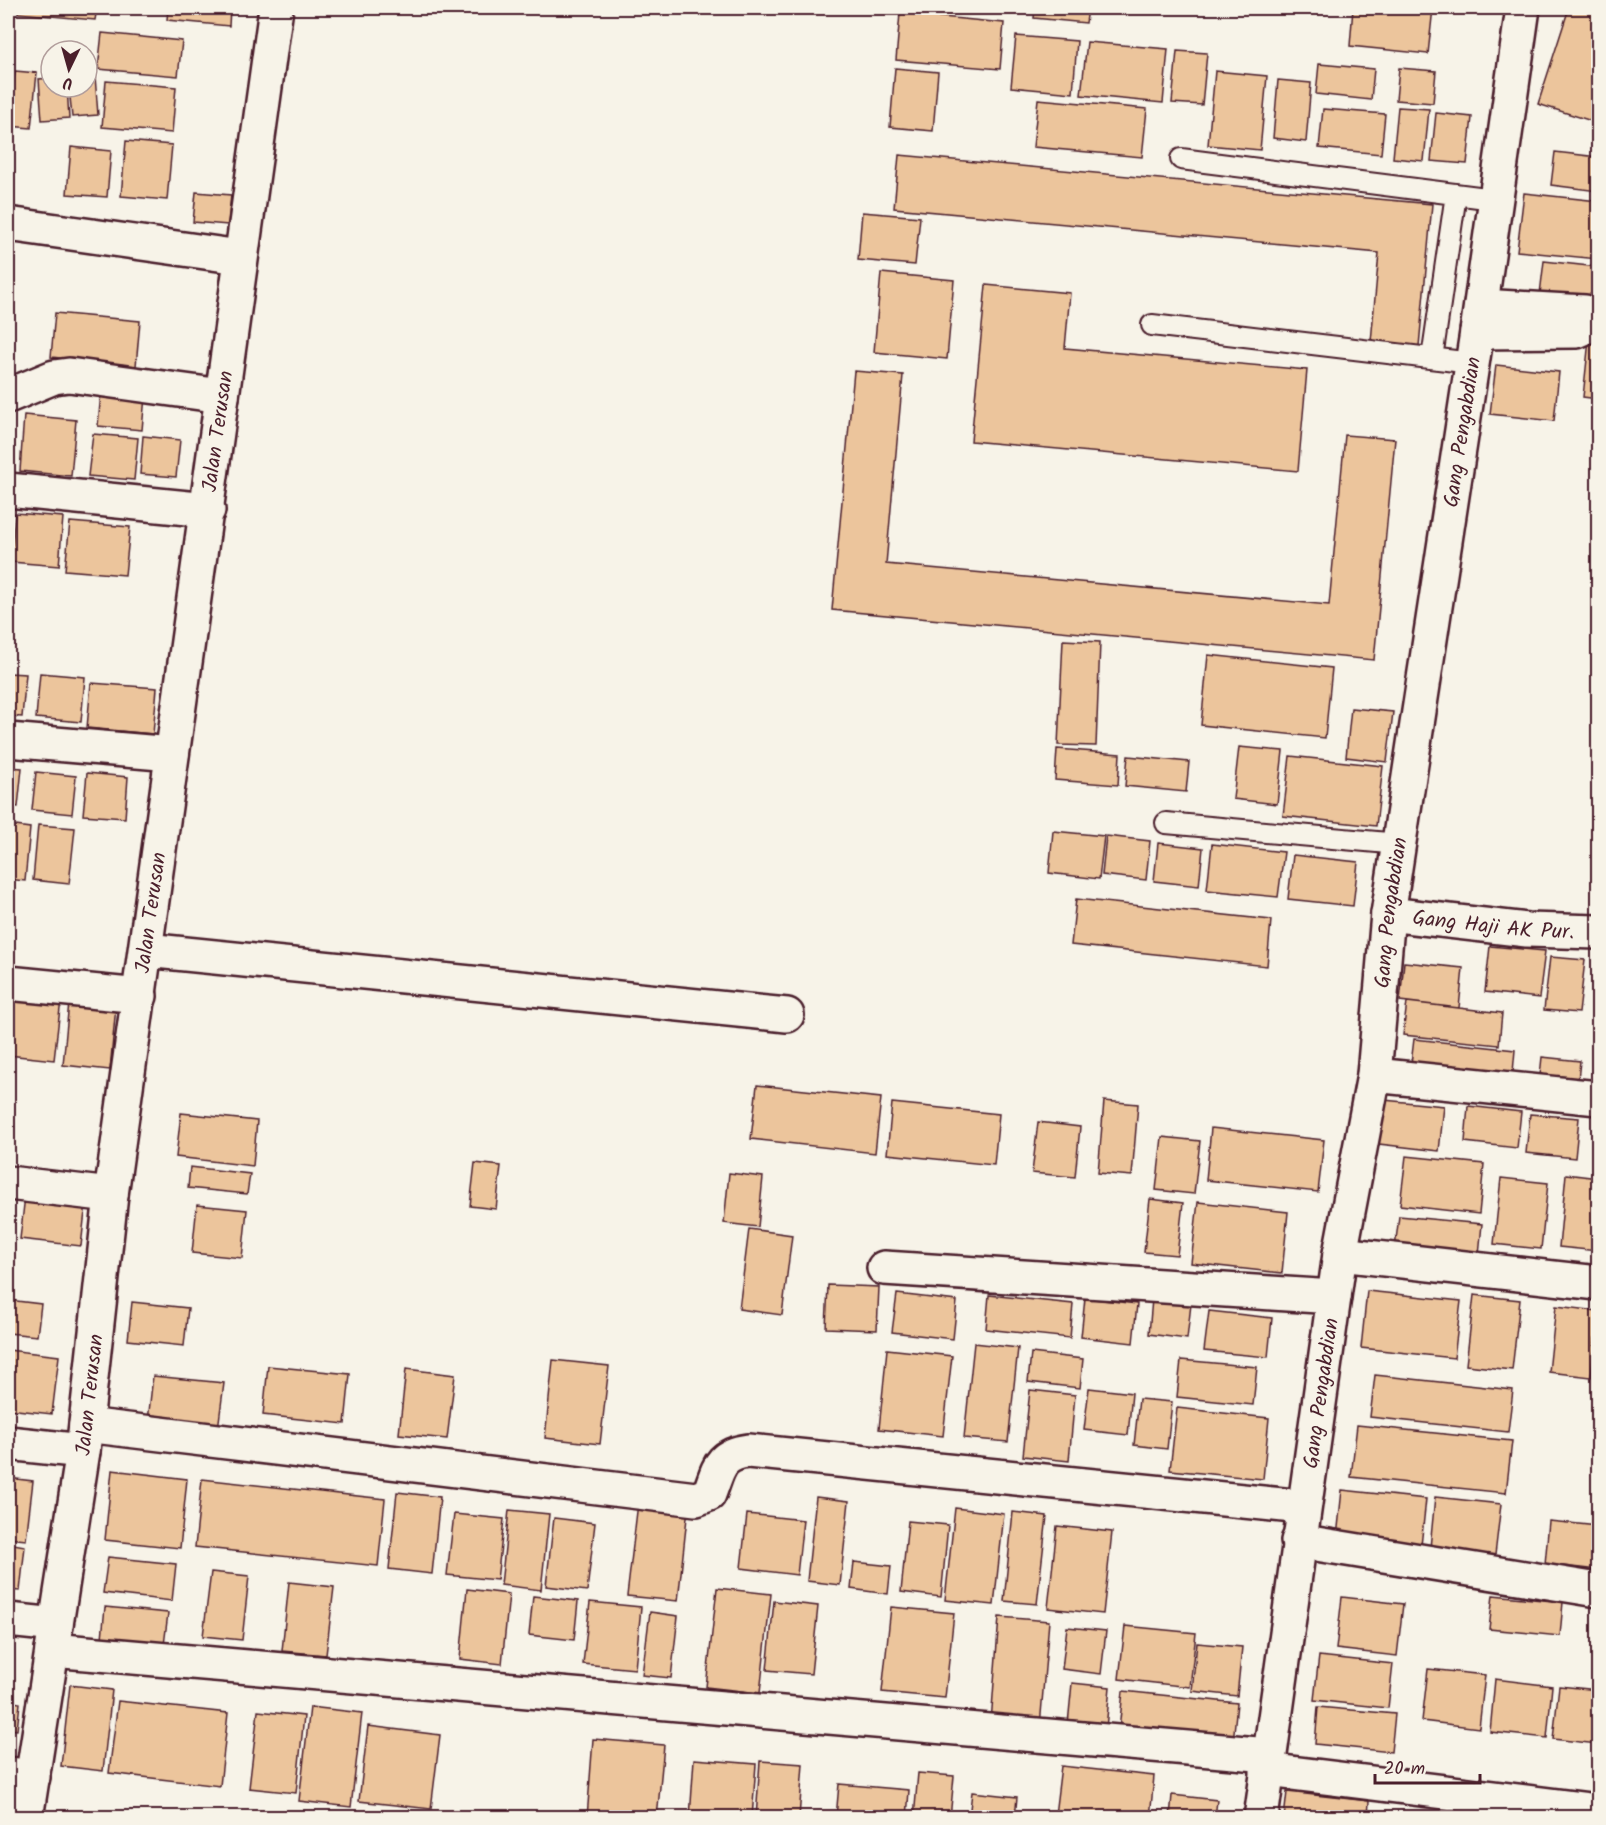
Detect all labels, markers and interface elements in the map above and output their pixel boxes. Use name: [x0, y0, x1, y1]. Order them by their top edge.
north arrow: [39, 39, 99, 99]
text: U: [62, 70, 74, 95]
street label: Gang Pengabdian: [1435, 355, 1491, 510]
street label: Jalan Terusan: [194, 369, 243, 494]
street label: Gang Pengabdian: [1367, 835, 1418, 989]
street label: Jalan Terusan: [127, 850, 176, 976]
street label: Gang Haji AK Pur.: [1411, 902, 1575, 949]
street label: Gang Pengabdian: [1295, 1316, 1349, 1471]
street label: Jalan Terusan: [68, 1332, 114, 1457]
scale bar: [1375, 1747, 1480, 1785]
text: 20 m: [1384, 1755, 1425, 1784]

